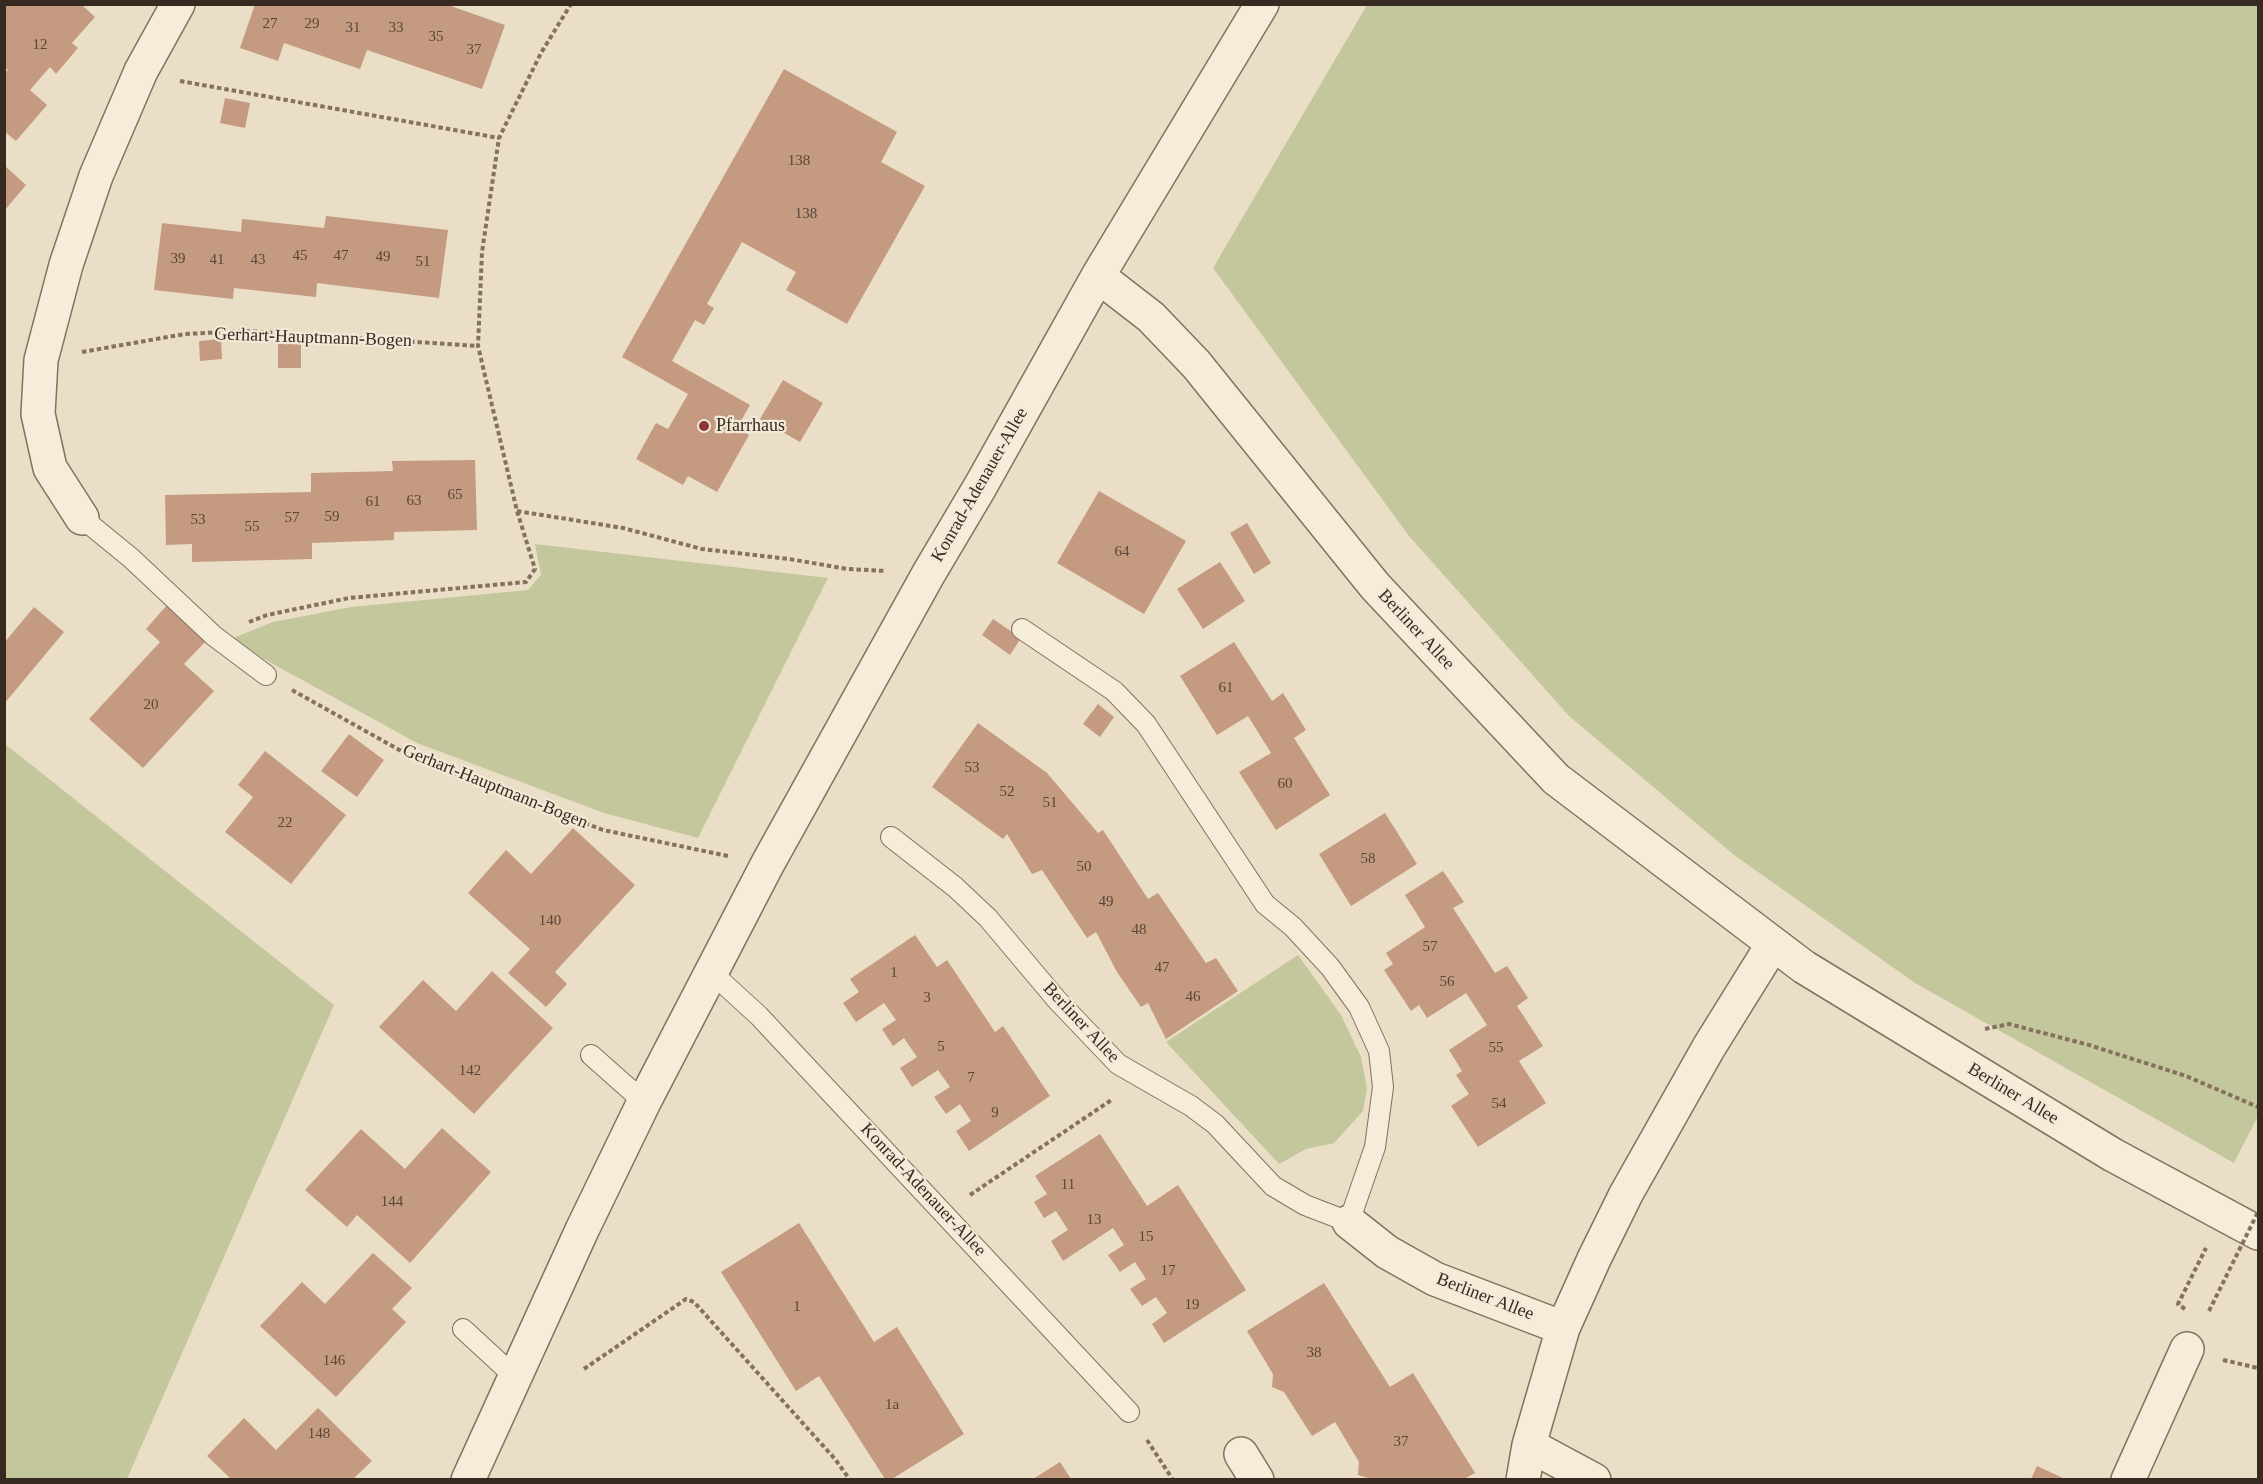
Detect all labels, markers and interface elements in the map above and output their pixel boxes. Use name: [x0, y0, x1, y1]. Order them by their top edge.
house number: 27: [262, 15, 278, 33]
house number: 29: [304, 15, 320, 33]
house number: 31: [346, 19, 360, 37]
house number: 33: [388, 19, 404, 37]
house number: 35: [428, 28, 444, 46]
house number: 12: [32, 36, 48, 54]
house number: 37: [466, 41, 482, 59]
house number: 138: [788, 152, 810, 170]
house number: 138: [795, 205, 817, 223]
house number: 45: [292, 247, 308, 265]
house number: 47: [334, 247, 348, 265]
house number: 49: [376, 248, 391, 266]
house number: 39: [170, 250, 186, 268]
house number: 41: [210, 251, 224, 269]
house number: 43: [250, 251, 266, 269]
house number: 51: [416, 253, 430, 271]
street label: Gerhart-Hauptmann-Bogen: [214, 324, 412, 352]
street label: Konrad-Adenauer-Allee: [927, 404, 1033, 566]
place label: Pfarrhaus: [716, 415, 785, 437]
marker: Pfarrhaus: [697, 419, 711, 433]
house number: 65: [448, 486, 462, 504]
house number: 63: [406, 492, 422, 510]
house number: 61: [366, 493, 380, 511]
house number: 59: [324, 508, 340, 526]
house number: 57: [284, 509, 300, 527]
house number: 53: [190, 511, 206, 529]
house number: 55: [244, 518, 260, 536]
house number: 64: [1114, 543, 1130, 561]
street label: Berliner Allee: [1373, 585, 1459, 675]
house number: 61: [1218, 679, 1234, 697]
house number: 20: [144, 696, 158, 714]
street label: Gerhart-Hauptmann-Bogen: [399, 740, 591, 834]
house number: 53: [964, 759, 980, 777]
house number: 60: [1278, 775, 1292, 793]
house number: 52: [1000, 783, 1014, 801]
house number: 51: [1042, 794, 1058, 812]
house number: 22: [278, 814, 292, 832]
house number: 58: [1360, 850, 1376, 868]
house number: 50: [1076, 858, 1092, 876]
house number: 49: [1098, 893, 1114, 911]
house number: 140: [539, 912, 561, 930]
house number: 48: [1132, 921, 1146, 939]
house number: 57: [1422, 938, 1438, 956]
house number: 47: [1154, 959, 1170, 977]
house number: 1: [890, 964, 898, 982]
house number: 56: [1440, 973, 1454, 991]
street label: Berliner Allee: [1038, 978, 1124, 1068]
house number: 46: [1186, 988, 1200, 1006]
house number: 3: [923, 989, 931, 1007]
house number: 5: [937, 1038, 945, 1056]
house number: 55: [1488, 1039, 1504, 1057]
street label: Berliner Allee: [1964, 1058, 2062, 1130]
house number: 142: [459, 1062, 481, 1080]
house number: 7: [967, 1069, 975, 1087]
house number: 54: [1492, 1095, 1506, 1113]
house number: 9: [991, 1104, 999, 1122]
street label: Konrad-Adenauer-Allee: [856, 1119, 990, 1261]
house number: 11: [1061, 1176, 1075, 1194]
house number: 144: [381, 1193, 403, 1211]
house number: 13: [1086, 1211, 1102, 1229]
house number: 15: [1138, 1228, 1154, 1246]
house number: 17: [1160, 1262, 1176, 1280]
street label: Berliner Allee: [1433, 1269, 1537, 1325]
house number: 19: [1184, 1296, 1200, 1314]
house number: 1: [793, 1298, 801, 1316]
house number: 38: [1306, 1344, 1322, 1362]
house number: 146: [323, 1352, 345, 1370]
house number: 1a: [885, 1396, 899, 1414]
house number: 148: [308, 1425, 330, 1443]
house number: 37: [1394, 1433, 1408, 1451]

